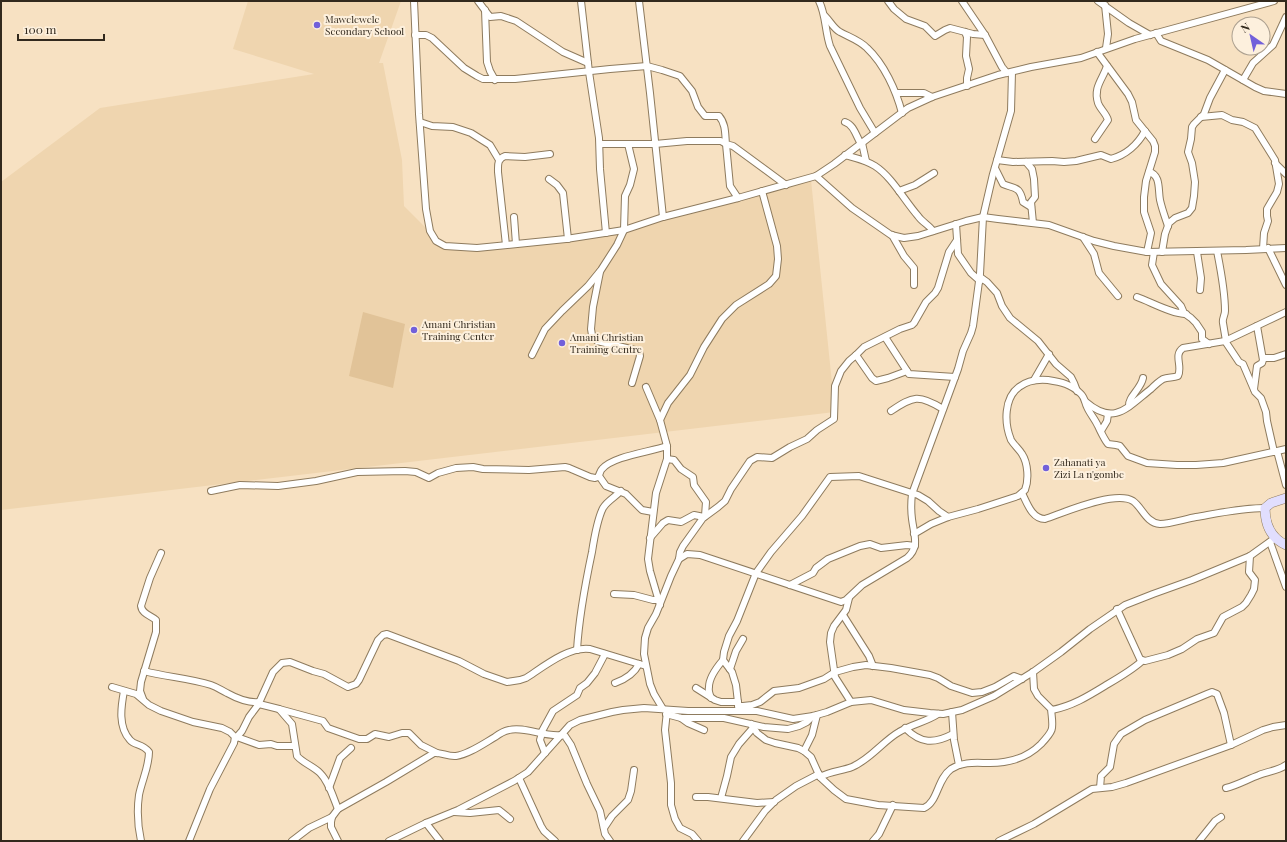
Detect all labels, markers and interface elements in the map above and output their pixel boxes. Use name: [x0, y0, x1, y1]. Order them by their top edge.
place label: Mawelewele Secondary School: [325, 12, 404, 38]
scale bar: [18, 16, 104, 42]
north arrow: [1231, 16, 1271, 56]
text: N: [1238, 19, 1253, 36]
marker: Mawelewele Secondary School: [312, 20, 322, 30]
text: 100 m: [24, 21, 57, 37]
place label: Amani Christian Training Center: [421, 317, 496, 343]
marker: Amani Christian Training Center: [409, 325, 419, 335]
place label: Amani Christian Training Centre: [569, 330, 644, 356]
marker: Amani Christian Training Centre: [557, 338, 567, 348]
place label: Zahanati ya Zizi La n'gombe: [1054, 455, 1124, 481]
marker: Zahanati ya Zizi La n'gombe: [1041, 463, 1051, 473]

